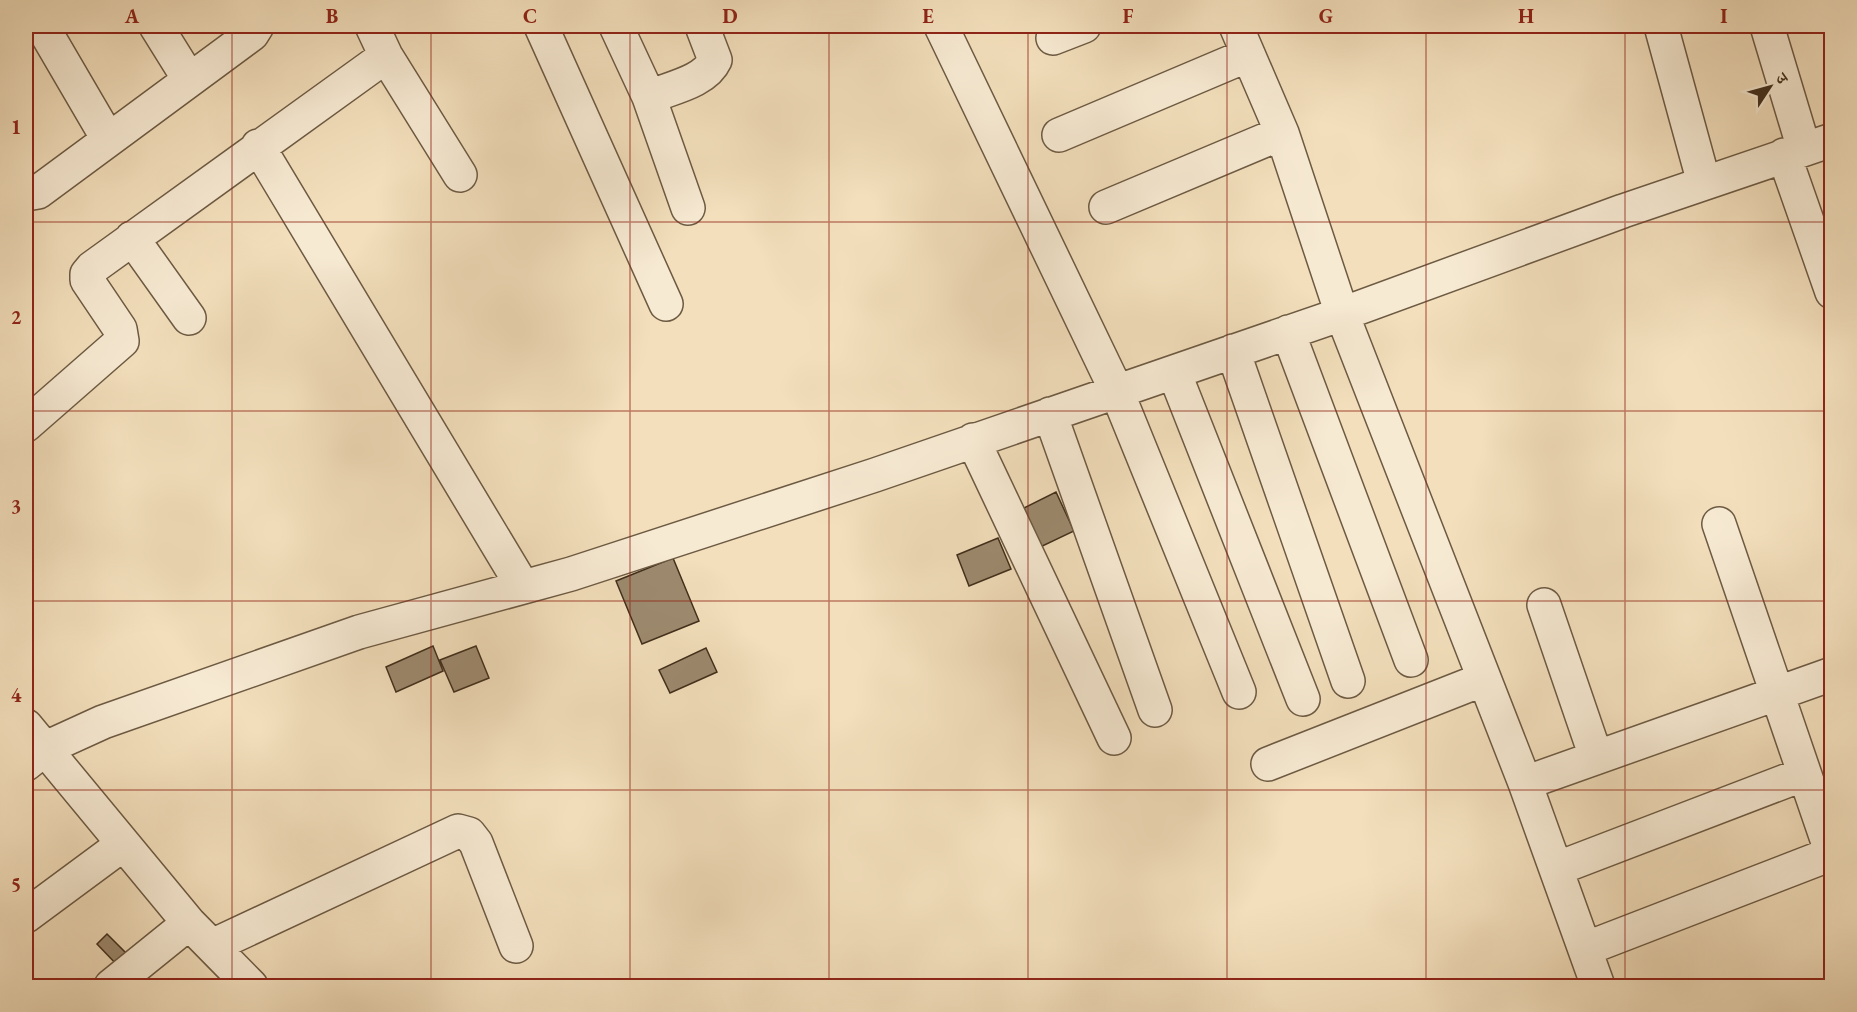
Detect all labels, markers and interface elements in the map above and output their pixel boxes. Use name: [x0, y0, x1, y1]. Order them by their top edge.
text: A: [124, 3, 140, 29]
text: B: [326, 3, 338, 29]
text: C: [523, 3, 537, 29]
text: D: [722, 3, 738, 29]
text: E: [922, 3, 934, 29]
text: F: [1123, 3, 1134, 29]
text: G: [1319, 3, 1333, 29]
text: H: [1518, 3, 1534, 29]
text: I: [1720, 3, 1728, 29]
north arrow: [1740, 57, 1800, 117]
text: उ: [1770, 68, 1794, 89]
text: 1: [11, 114, 21, 140]
text: 2: [11, 304, 22, 330]
text: 3: [11, 493, 21, 519]
text: 4: [11, 682, 22, 708]
text: 5: [11, 871, 21, 897]

